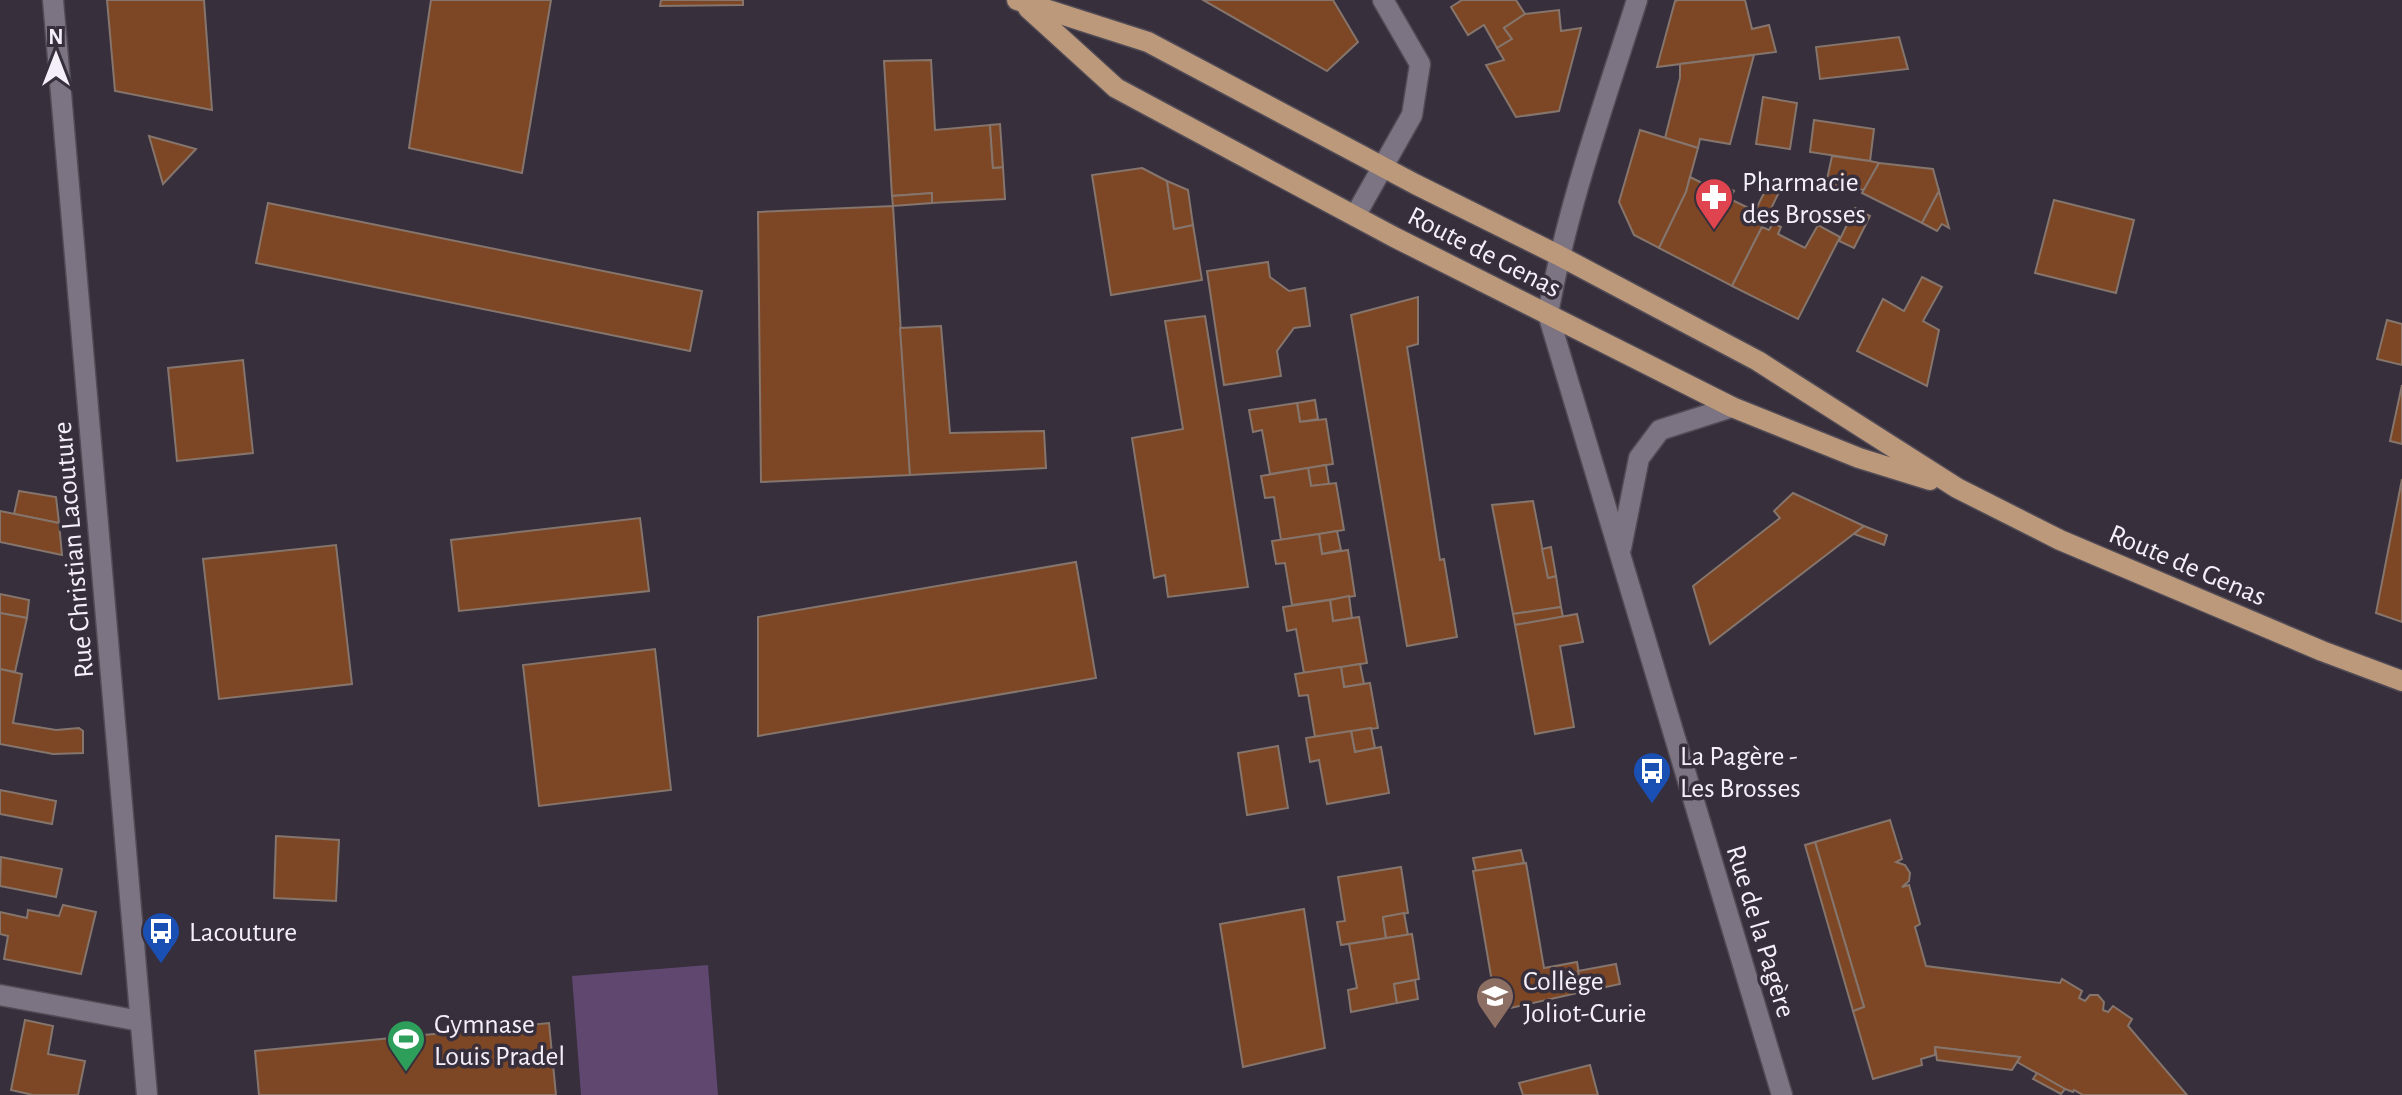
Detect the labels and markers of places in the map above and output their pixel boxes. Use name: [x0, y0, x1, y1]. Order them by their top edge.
place label: Pharmacie des Brosses: [1742, 169, 1866, 229]
pharmacy icon: Pharmacie des Brosses: [1693, 176, 1735, 231]
place label: La Pagère - Les Brosses: [1680, 743, 1801, 803]
bus stop icon: La Pagère - Les Brosses: [1631, 750, 1673, 805]
bus stop icon: Lacouture: [140, 910, 182, 965]
place label: Lacouture: [189, 919, 297, 947]
place label: Collège Joliot-Curie: [1523, 968, 1646, 1028]
school or university icon: Collège Joliot-Curie: [1474, 975, 1516, 1030]
place label: Gymnase Louis Pradel: [434, 1011, 565, 1071]
sports icon: Gymnase Louis Pradel: [385, 1018, 427, 1073]

